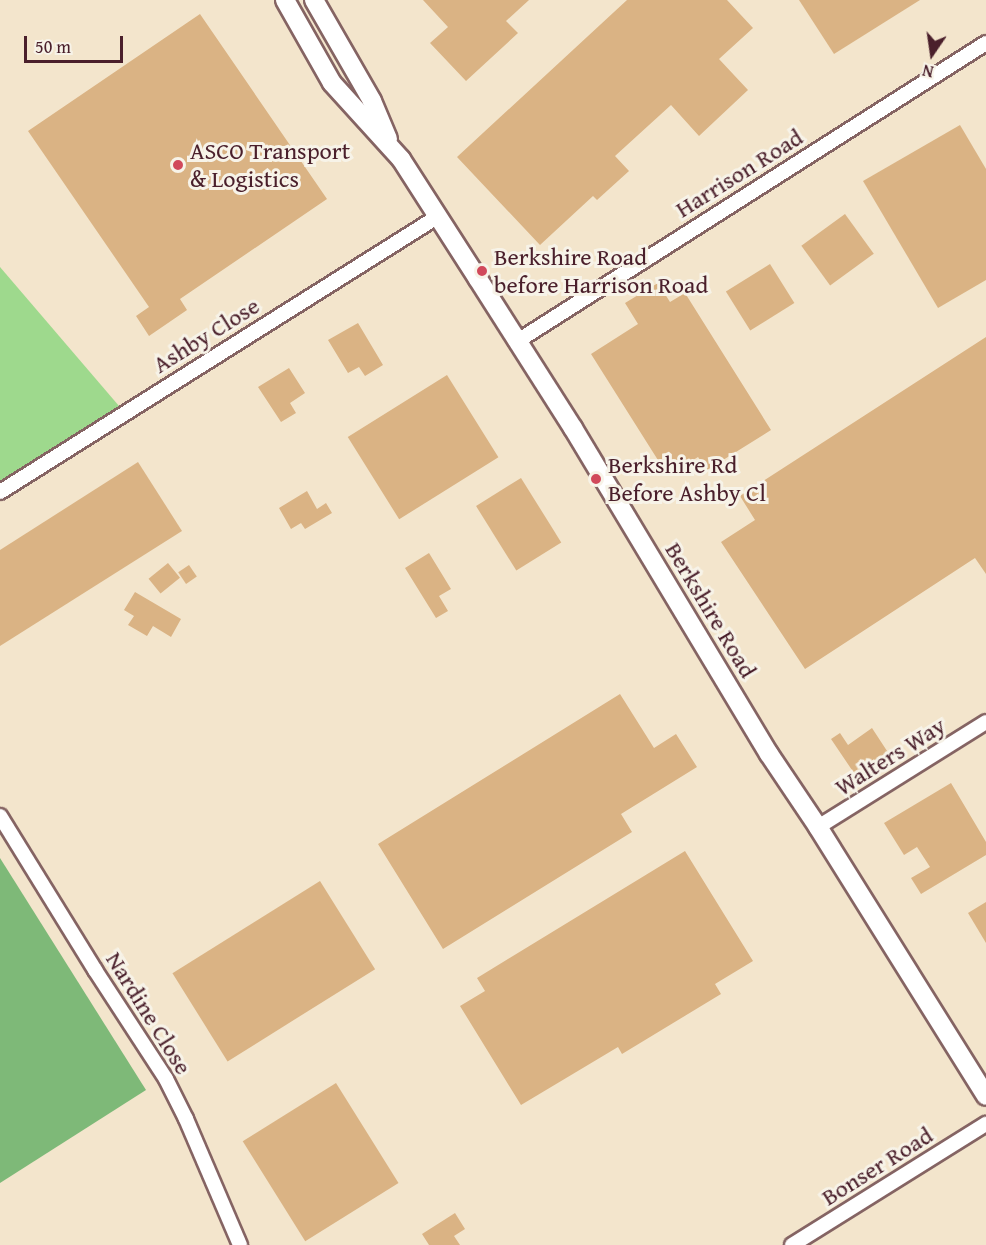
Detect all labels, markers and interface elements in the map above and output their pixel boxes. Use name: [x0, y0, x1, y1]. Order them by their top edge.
scale bar: [27, 24, 126, 62]
north arrow: [902, 24, 962, 84]
text: 50 m: [35, 33, 71, 60]
text: N: [920, 59, 936, 84]
street label: Harrison Road: [670, 122, 808, 224]
place label: ASCO Transport & Logistics: [190, 137, 350, 193]
marker: ASCO Transport & Logistics: [171, 158, 185, 172]
place label: Berkshire Road before Harrison Road: [494, 243, 708, 299]
marker: Berkshire Road before Harrison Road: [475, 264, 489, 278]
street label: Ashby Close: [147, 291, 265, 379]
place label: Berkshire Rd Before Ashby Cl: [608, 451, 766, 507]
marker: Berkshire Rd Before Ashby Cl: [589, 472, 603, 486]
street label: Berkshire Road: [659, 537, 763, 683]
street label: Walters Way: [829, 711, 951, 801]
street label: Nardine Close: [100, 946, 198, 1080]
street label: Bonser Road: [816, 1121, 938, 1211]

